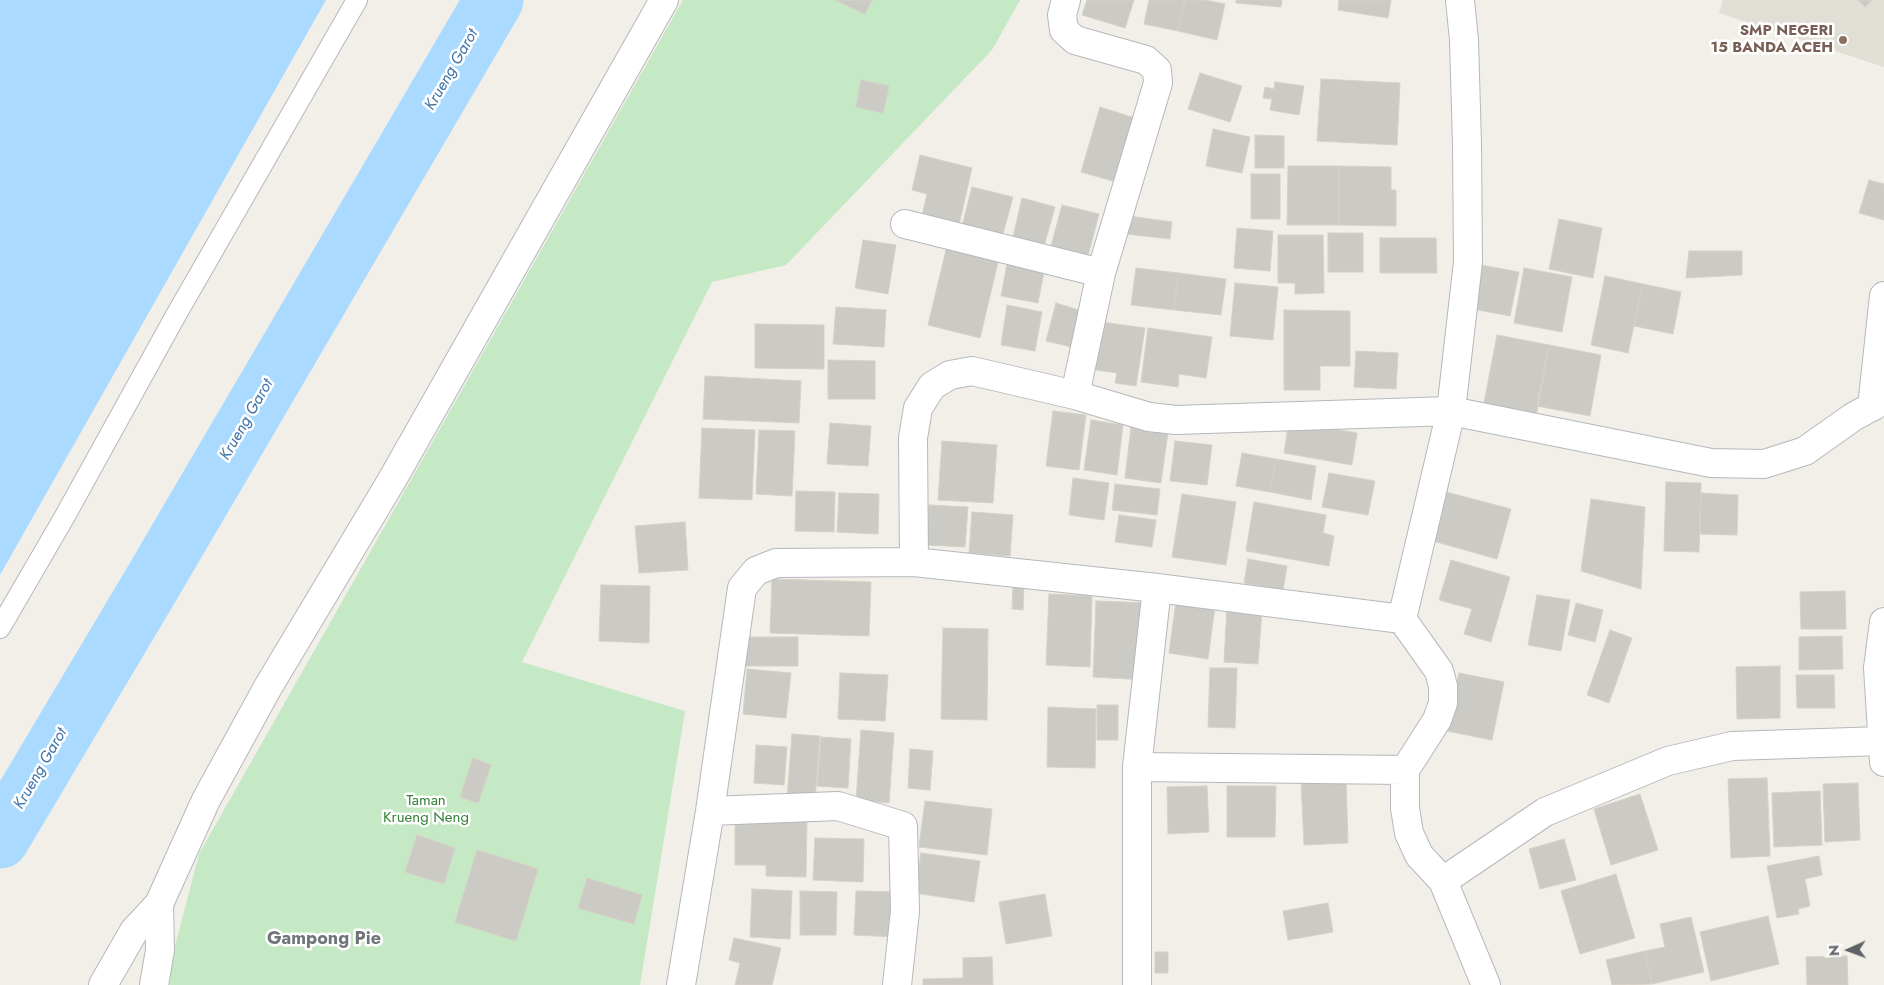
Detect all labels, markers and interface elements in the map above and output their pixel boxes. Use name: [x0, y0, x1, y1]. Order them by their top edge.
place label: SMP NEGERI 15 BANDA ACEH: [1711, 22, 1833, 57]
water label: Krueng Garot: [421, 26, 483, 114]
marker: SMP NEGERI 15 BANDA ACEH: [1837, 34, 1849, 46]
water label: Krueng Garot: [216, 376, 278, 464]
water label: Krueng Garot: [10, 725, 72, 813]
park label: Taman Krueng Neng: [383, 792, 469, 827]
north arrow: [1824, 925, 1874, 975]
district label: Gampong Pie: [267, 929, 381, 951]
text: N: [1824, 945, 1844, 956]

